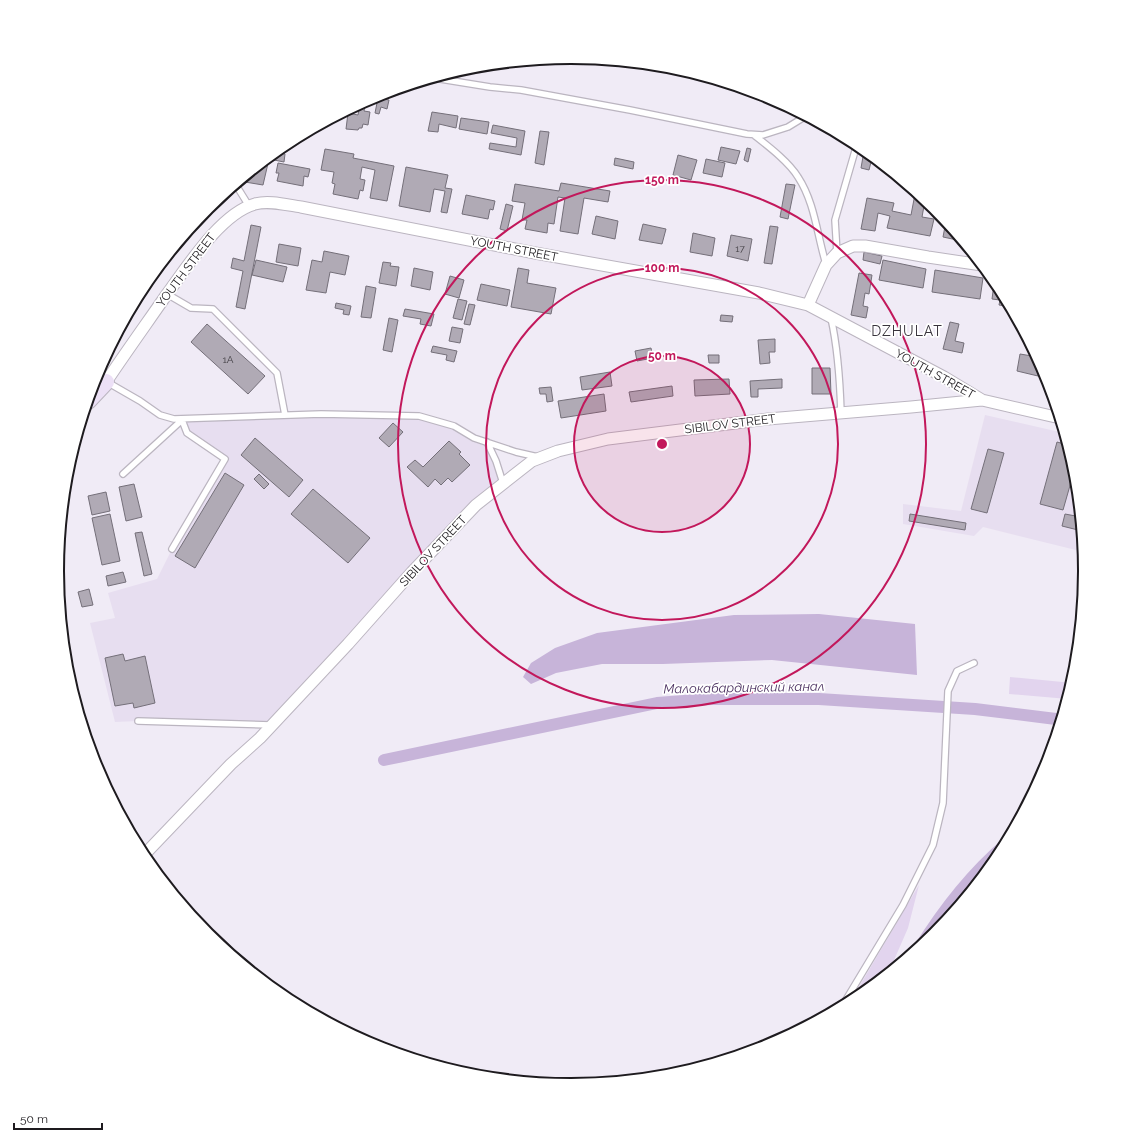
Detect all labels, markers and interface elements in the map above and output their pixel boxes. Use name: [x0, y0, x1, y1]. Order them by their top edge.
text: 150 m: [645, 173, 679, 187]
street label: YOUTH STREET: [154, 230, 219, 310]
street label: YOUTH STREET: [469, 234, 560, 264]
house number: 17: [735, 243, 745, 254]
text: 100 m: [645, 261, 679, 275]
district label: DZHULAT: [871, 323, 943, 339]
street label: YOUTH STREET: [893, 346, 978, 402]
text: 50 m: [648, 349, 676, 363]
house number: 1А: [222, 354, 234, 365]
street label: SIBILOV STREET: [684, 411, 777, 437]
centre of rings: [655, 437, 669, 451]
street label: SIBILOV STREET: [397, 512, 470, 589]
water label: Малокабардинский канал: [663, 679, 825, 696]
scale bar: [14, 1105, 102, 1131]
text: 50 m: [20, 1112, 48, 1126]

